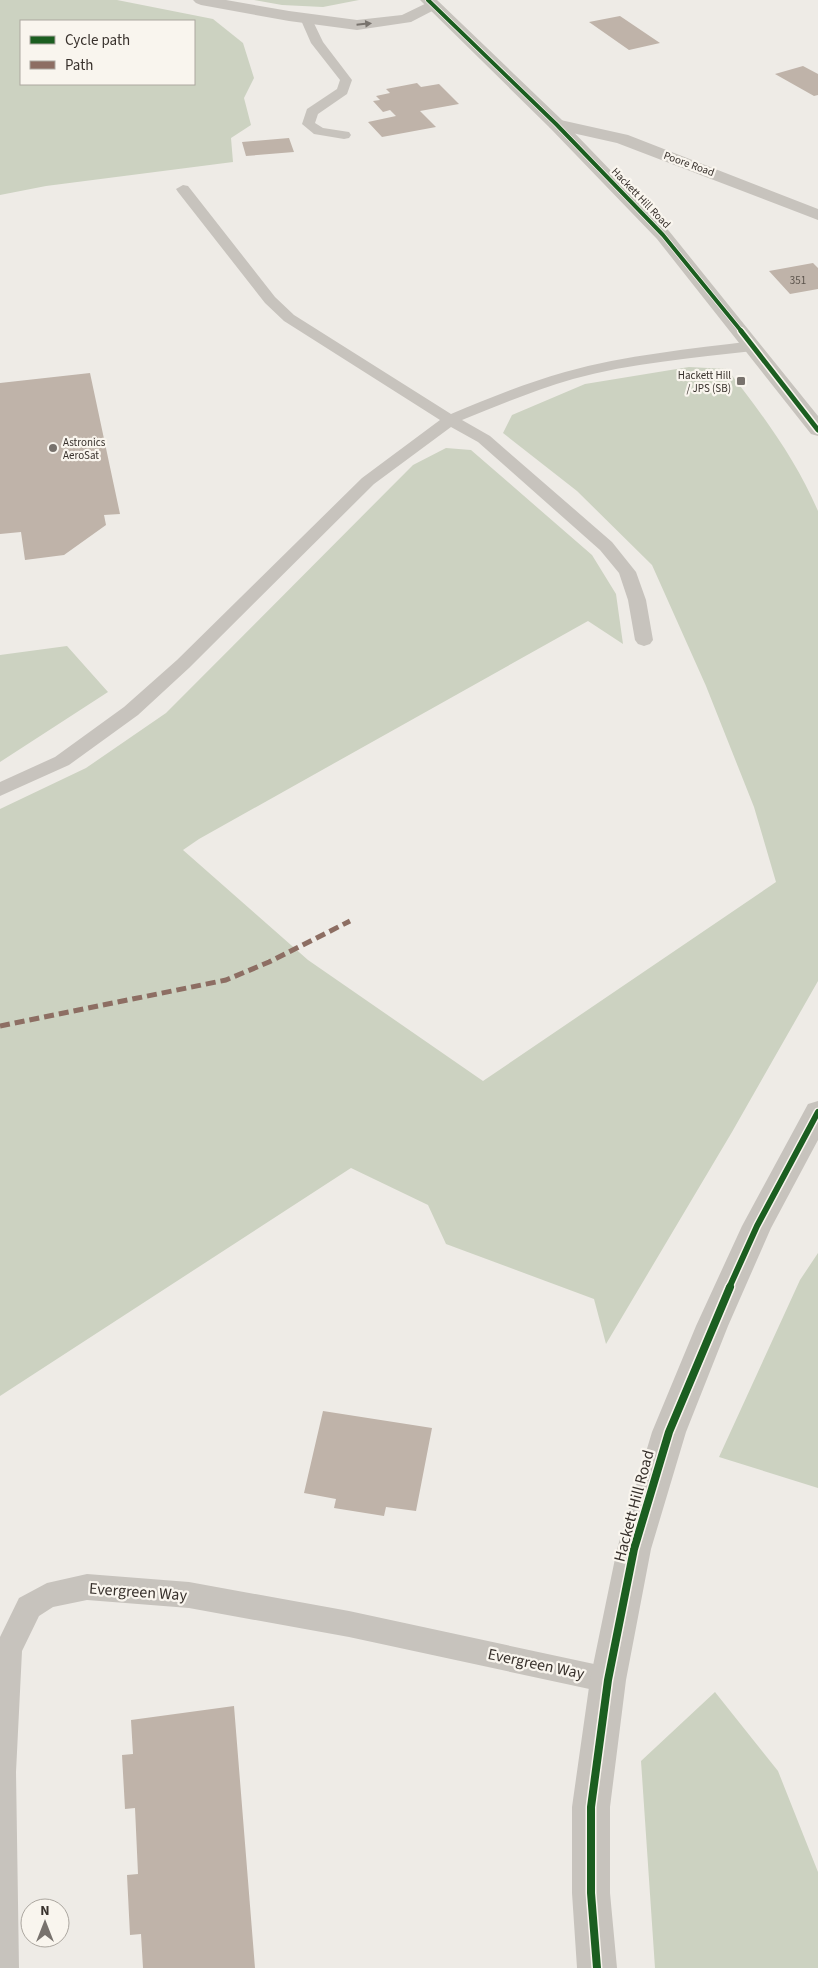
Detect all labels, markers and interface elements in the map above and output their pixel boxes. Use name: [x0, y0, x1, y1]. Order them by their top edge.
legend: [20, 20, 195, 85]
one-way arrow: [356, 20, 372, 28]
text: Cycle path: [65, 30, 130, 51]
text: Path: [65, 55, 93, 76]
street label: Poore Road: [662, 148, 716, 180]
street label: Hackett Hill Road: [608, 164, 674, 232]
house number: 351: [790, 273, 806, 288]
place label: Hackett Hill / JPS (SB): [678, 368, 731, 396]
marker: Hackett Hill / JPS (SB): [735, 375, 747, 387]
place label: Astronics AeroSat: [63, 435, 106, 463]
marker: Astronics AeroSat: [47, 442, 59, 454]
street label: Hackett Hill Road: [608, 1448, 660, 1564]
street label: Evergreen Way: [88, 1578, 188, 1606]
street label: Evergreen Way: [486, 1643, 587, 1685]
north arrow: [20, 1898, 70, 1948]
text: N: [40, 1901, 50, 1921]

